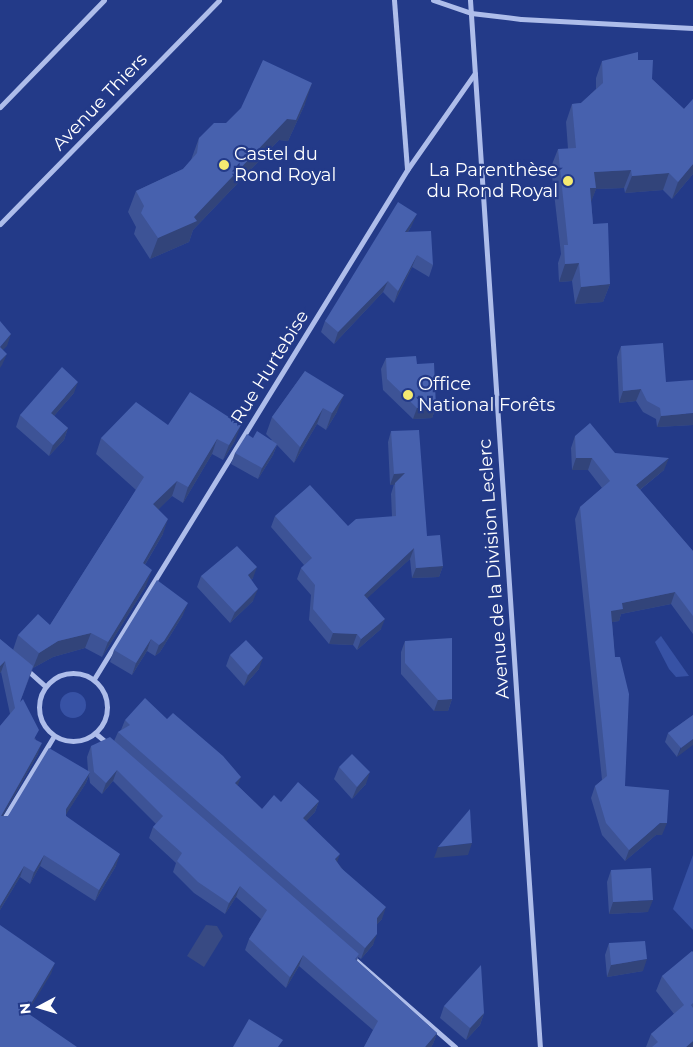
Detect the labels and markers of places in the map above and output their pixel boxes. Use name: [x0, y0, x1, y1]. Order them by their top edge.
place label: Castel du Rond Royal: [234, 144, 336, 186]
marker: Castel du Rond Royal: [218, 159, 230, 171]
place label: La Parenthèse du Rond Royal: [427, 160, 558, 202]
marker: La Parenthèse du Rond Royal: [562, 175, 574, 187]
place label: Office National Forêts: [418, 374, 555, 416]
marker: Office National Forêts: [402, 389, 414, 401]

